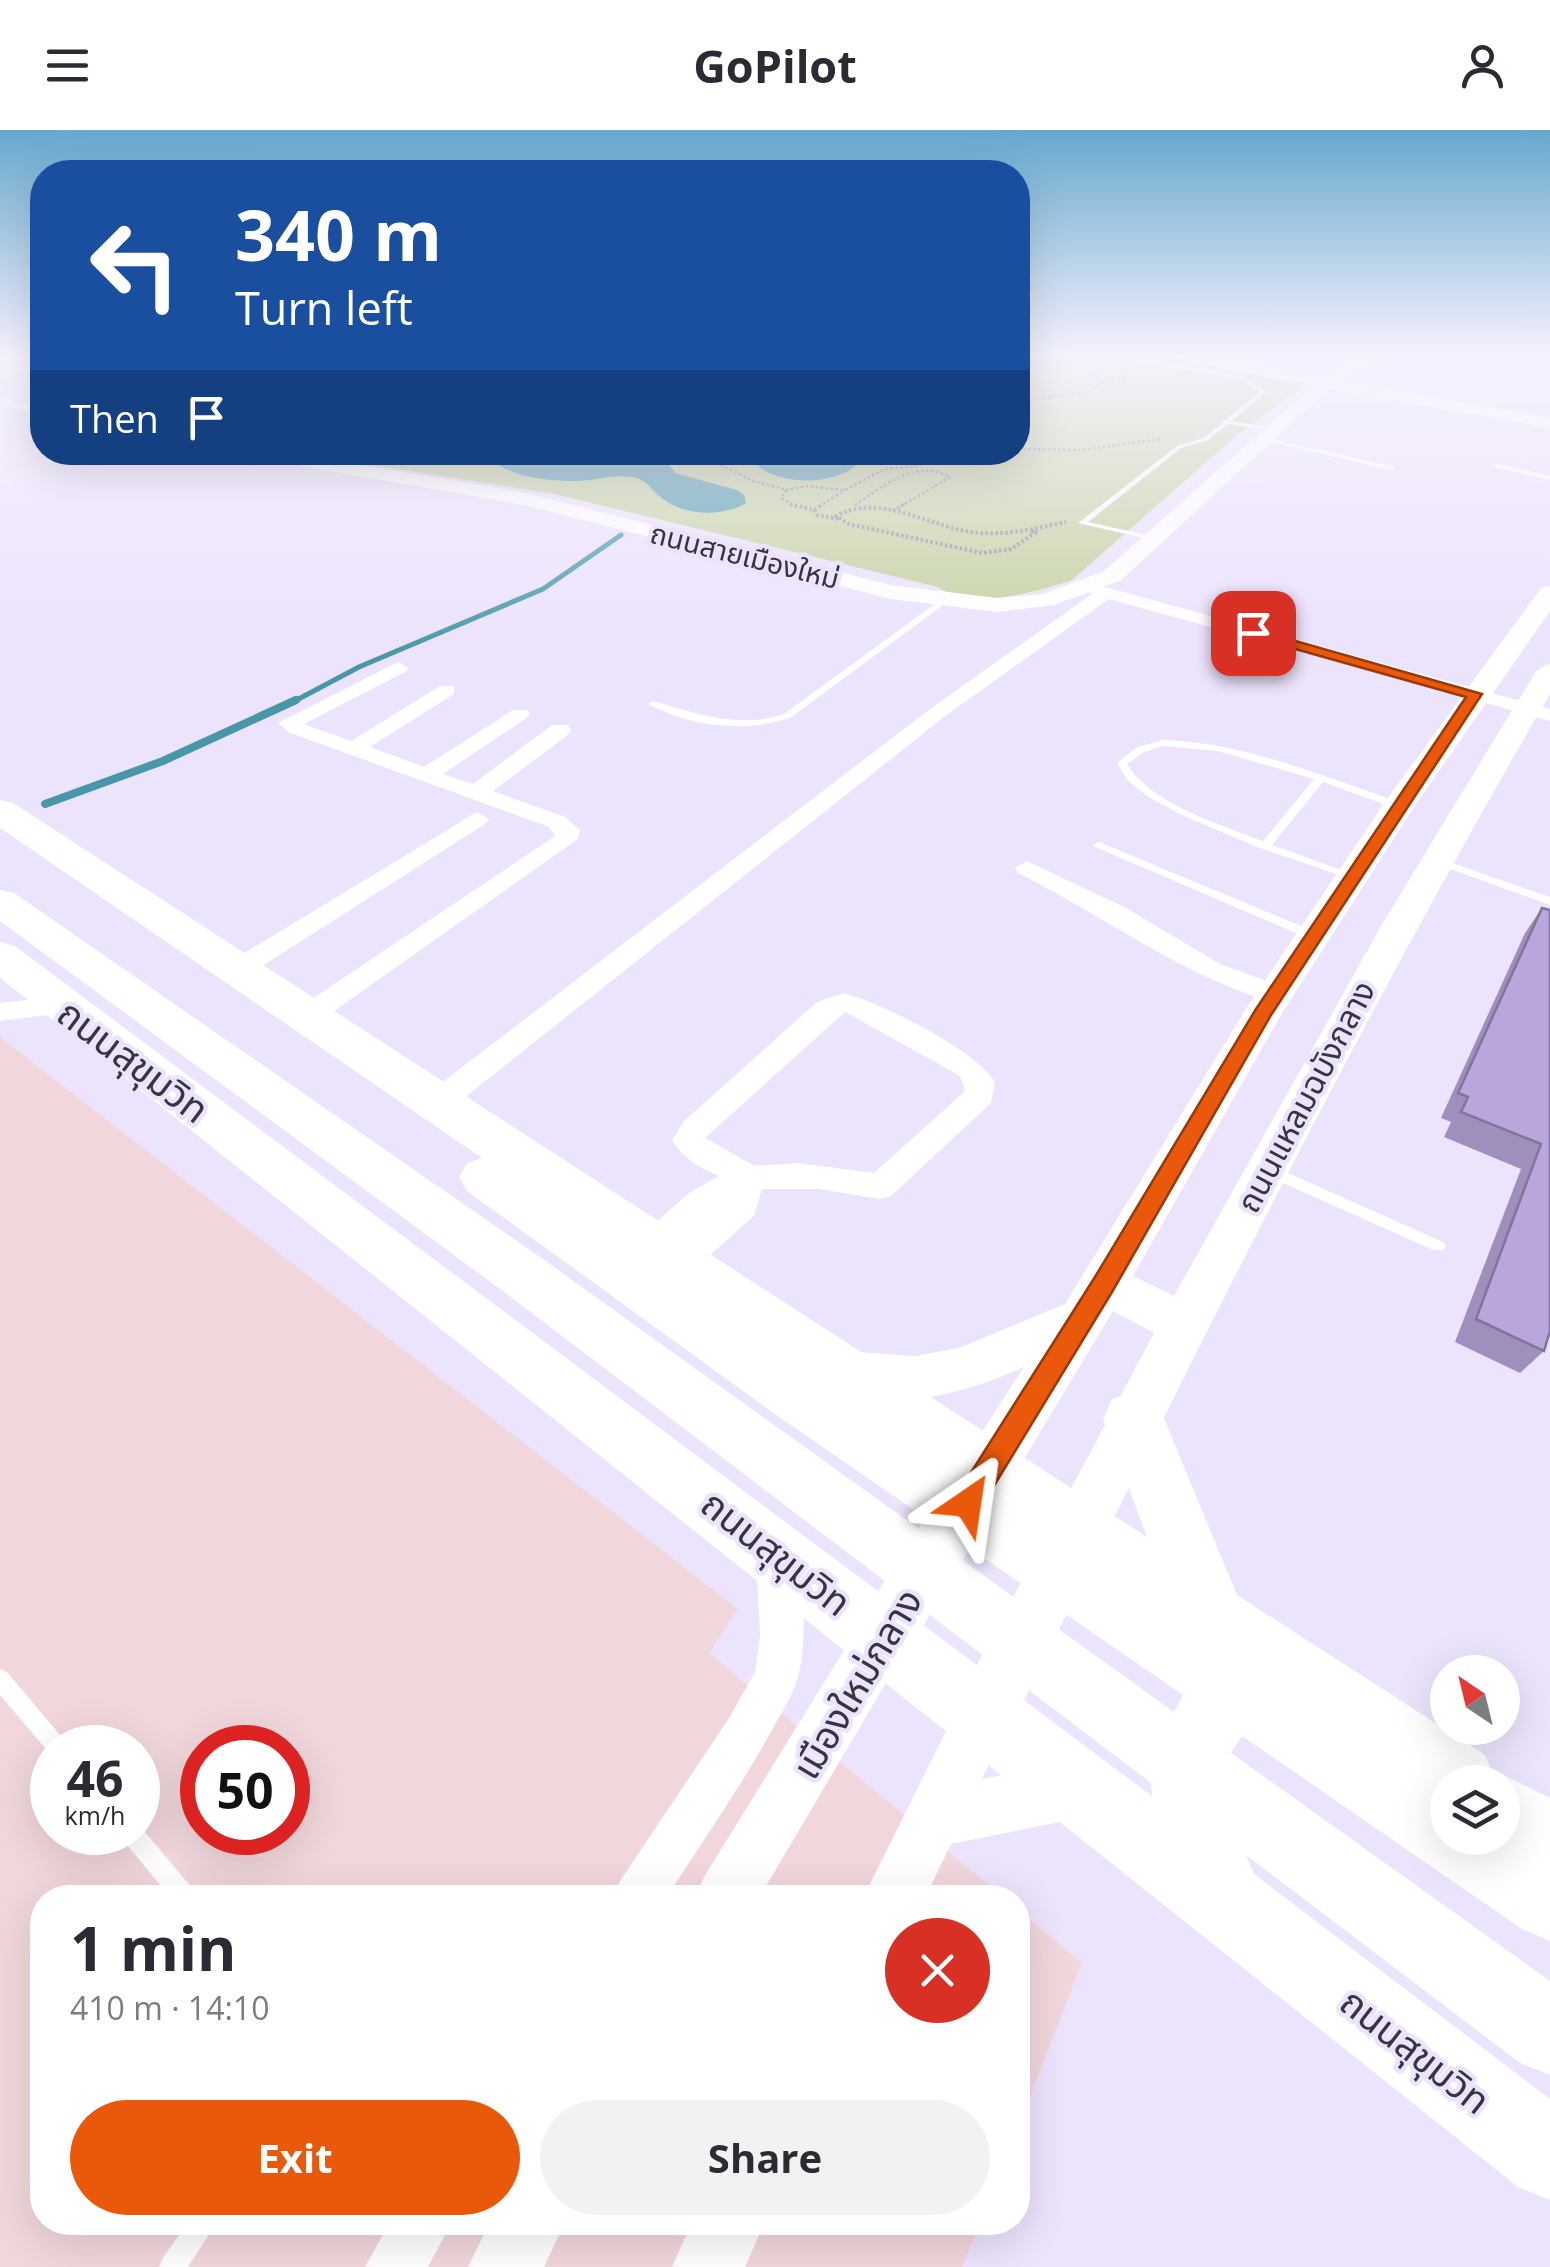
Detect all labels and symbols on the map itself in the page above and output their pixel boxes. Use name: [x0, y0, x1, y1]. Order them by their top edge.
street label: ถนนสายเมืองใหม่: [647, 513, 843, 597]
pin: [1211, 591, 1296, 676]
street label: ถนนแหลมฉบังกลาง: [1226, 973, 1384, 1219]
street label: ถนนสุขุมวิท: [48, 986, 220, 1134]
position arrow: [916, 1451, 1020, 1555]
street label: ถนนสุขุมวิท: [691, 1477, 863, 1627]
street label: เมืองใหม่กลาง: [779, 1578, 933, 1788]
north arrow: [1430, 1655, 1520, 1745]
speed limit sign: 50: [180, 1725, 310, 1855]
street label: ถนนสุขุมวิท: [1330, 1975, 1502, 2125]

